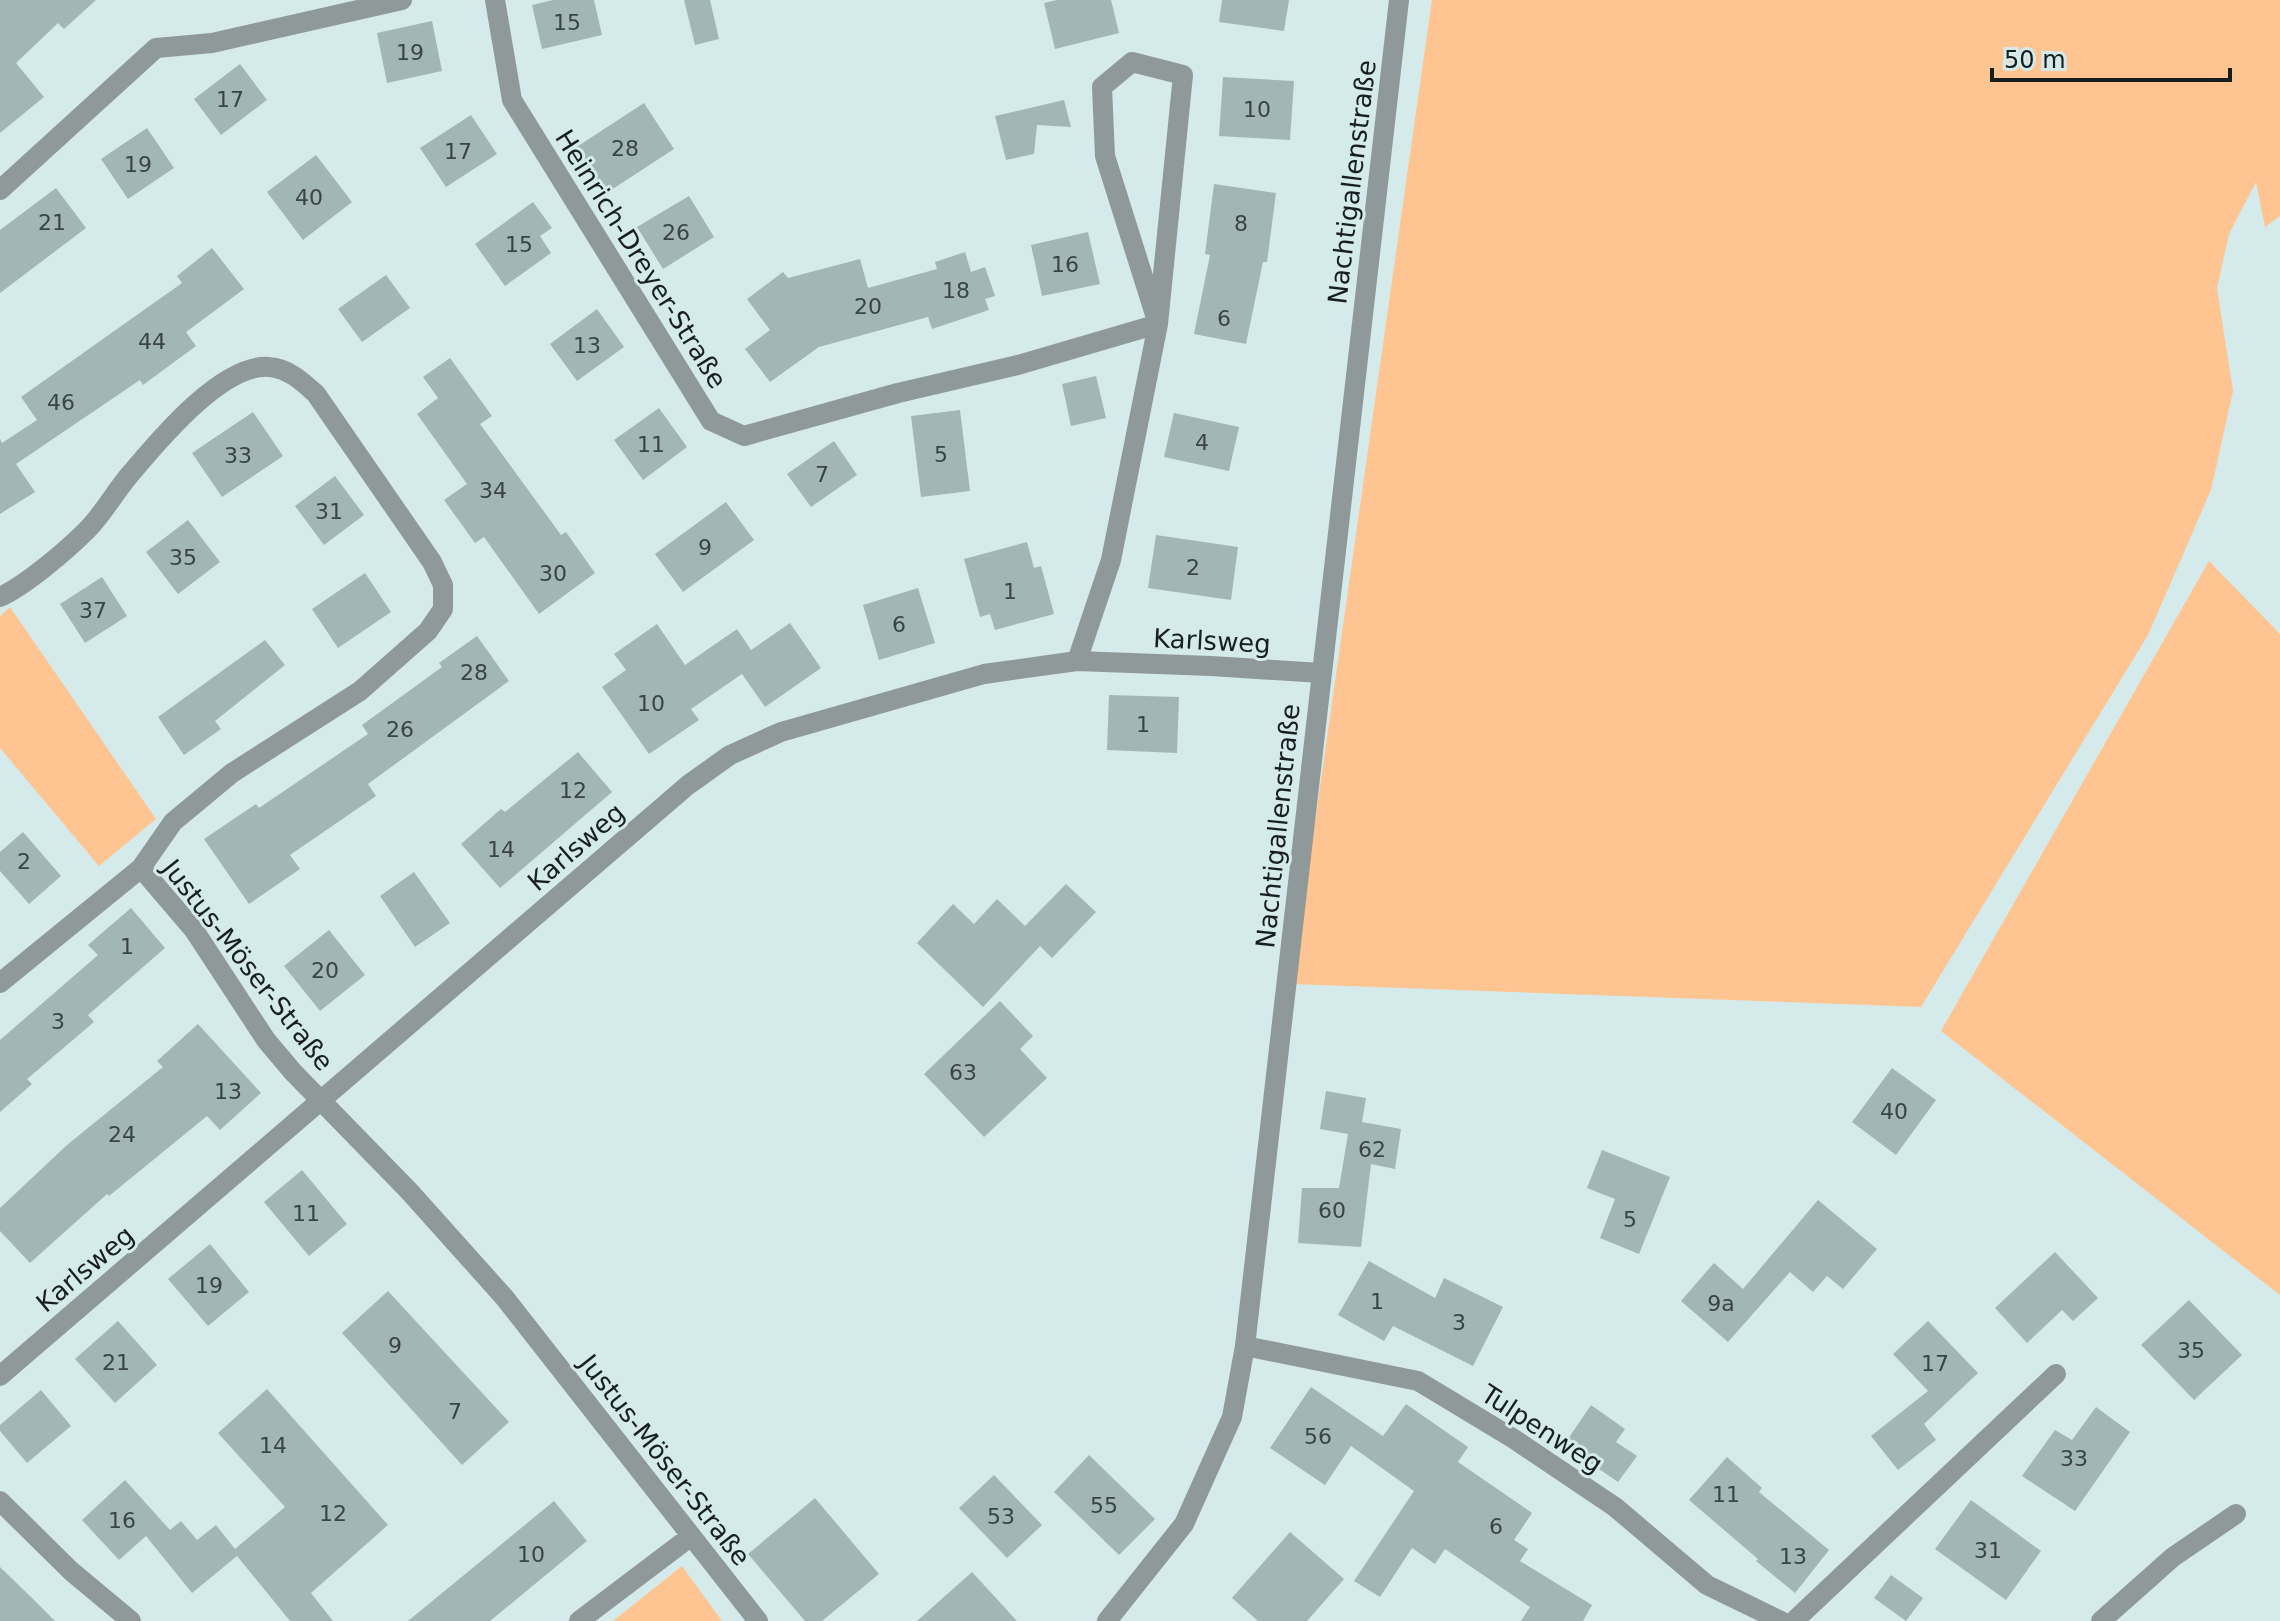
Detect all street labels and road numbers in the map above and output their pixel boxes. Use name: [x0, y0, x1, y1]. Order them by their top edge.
street label: Nachtigallenstraße: [1322, 58, 1382, 306]
street label: Heinrich-Dreyer-Straße: [549, 124, 733, 394]
street label: Karlsweg: [1152, 623, 1272, 659]
street label: Nachtigallenstraße: [1250, 702, 1306, 950]
street label: Karlsweg: [522, 797, 630, 897]
street label: Justus-Möser-Straße: [155, 852, 340, 1076]
street label: Karlsweg: [30, 1220, 140, 1318]
street label: Justus-Möser-Straße: [572, 1347, 757, 1571]
street label: Tulpenweg: [1475, 1378, 1608, 1479]

